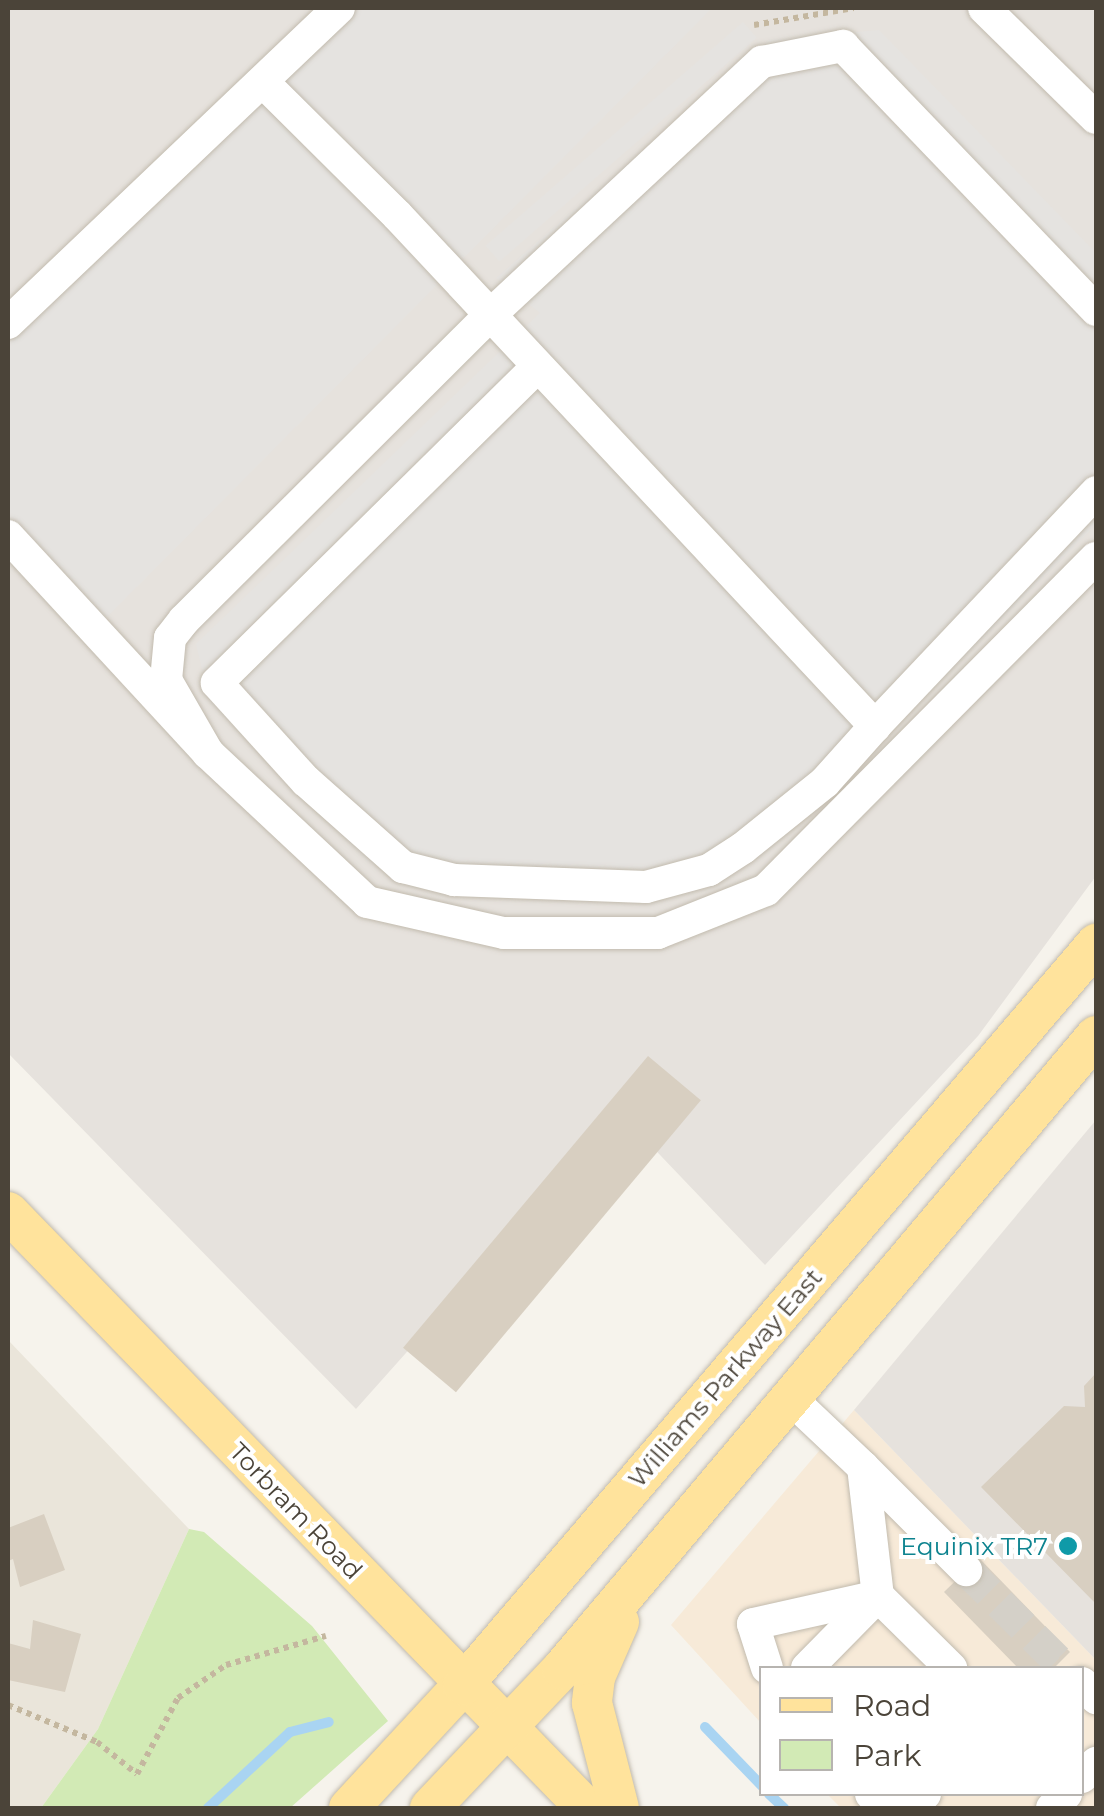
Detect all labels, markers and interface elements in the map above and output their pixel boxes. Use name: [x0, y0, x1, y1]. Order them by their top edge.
street label: Williams Parkway East: [622, 1262, 828, 1494]
street label: Torbram Road: [224, 1437, 368, 1585]
place label: Equinix TR7: [900, 1531, 1048, 1561]
marker: Equinix TR7: [1057, 1535, 1079, 1557]
legend: [759, 1666, 1084, 1796]
text: Road: [853, 1687, 931, 1724]
text: Park: [853, 1737, 922, 1774]

